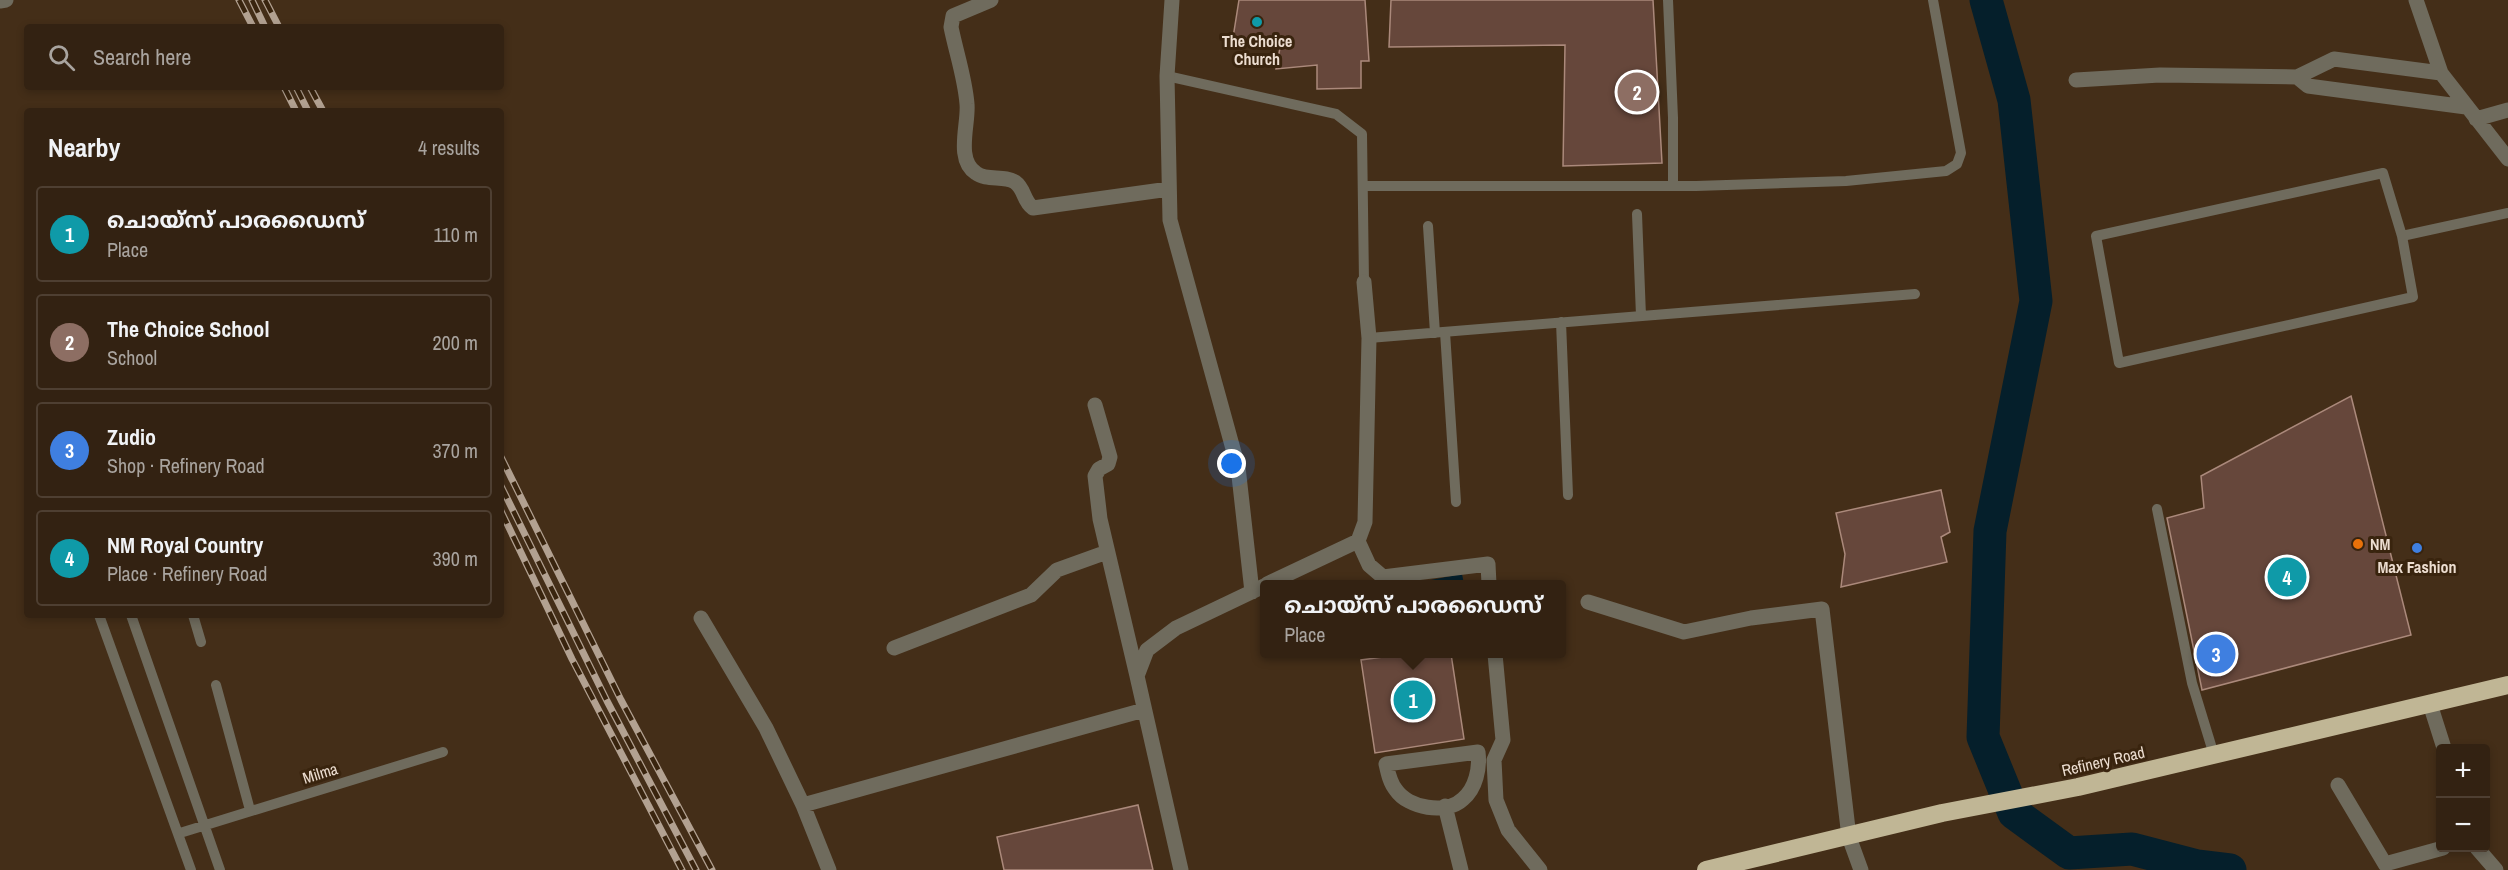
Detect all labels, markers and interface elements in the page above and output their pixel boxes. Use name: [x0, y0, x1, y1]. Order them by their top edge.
marker: The Choice Church: [1250, 15, 1264, 29]
search box: [24, 24, 504, 90]
place label: The Choice Church: [1222, 30, 1292, 70]
icon: search: [45, 41, 78, 74]
text: Search here: [93, 42, 191, 72]
pin: 2: [1618, 70, 1656, 115]
text: Nearby: [48, 130, 120, 165]
text: 4 results: [418, 134, 480, 161]
text: ചൊയ്സ് പാരഡൈസ്: [107, 205, 365, 235]
text: 1: [65, 221, 74, 248]
text: 110 m: [434, 221, 478, 248]
text: Place: [107, 236, 148, 263]
text: The Choice School: [107, 314, 269, 344]
text: 2: [65, 329, 74, 356]
text: 200 m: [432, 329, 478, 356]
text: School: [107, 344, 157, 371]
text: Zudio: [107, 422, 156, 452]
text: 3: [65, 437, 74, 464]
text: 370 m: [432, 437, 478, 464]
your location: [1217, 449, 1246, 478]
text: Shop · Refinery Road: [107, 452, 265, 479]
text: NM Royal Country: [107, 530, 263, 560]
place label: NM: [2370, 533, 2390, 555]
marker: NM: [2351, 537, 2365, 551]
marker: Max Fashion: [2410, 541, 2424, 555]
text: 4: [65, 545, 74, 572]
text: 390 m: [432, 545, 478, 572]
pin: 4: [2268, 554, 2306, 600]
place label: Max Fashion: [2378, 556, 2456, 578]
text: Place · Refinery Road: [107, 560, 267, 587]
popup: [1260, 580, 1566, 658]
text: ചൊയ്സ് പാരഡൈസ്: [1284, 590, 1542, 620]
text: Place: [1284, 621, 1325, 648]
pin: 3: [2196, 632, 2236, 676]
pin: 1: [1394, 678, 1432, 722]
street label: Refinery Road: [2059, 741, 2147, 781]
map controls: [2436, 744, 2490, 852]
button: +: [2436, 744, 2490, 798]
street label: Milma: [300, 757, 341, 789]
button: −: [2436, 798, 2490, 852]

